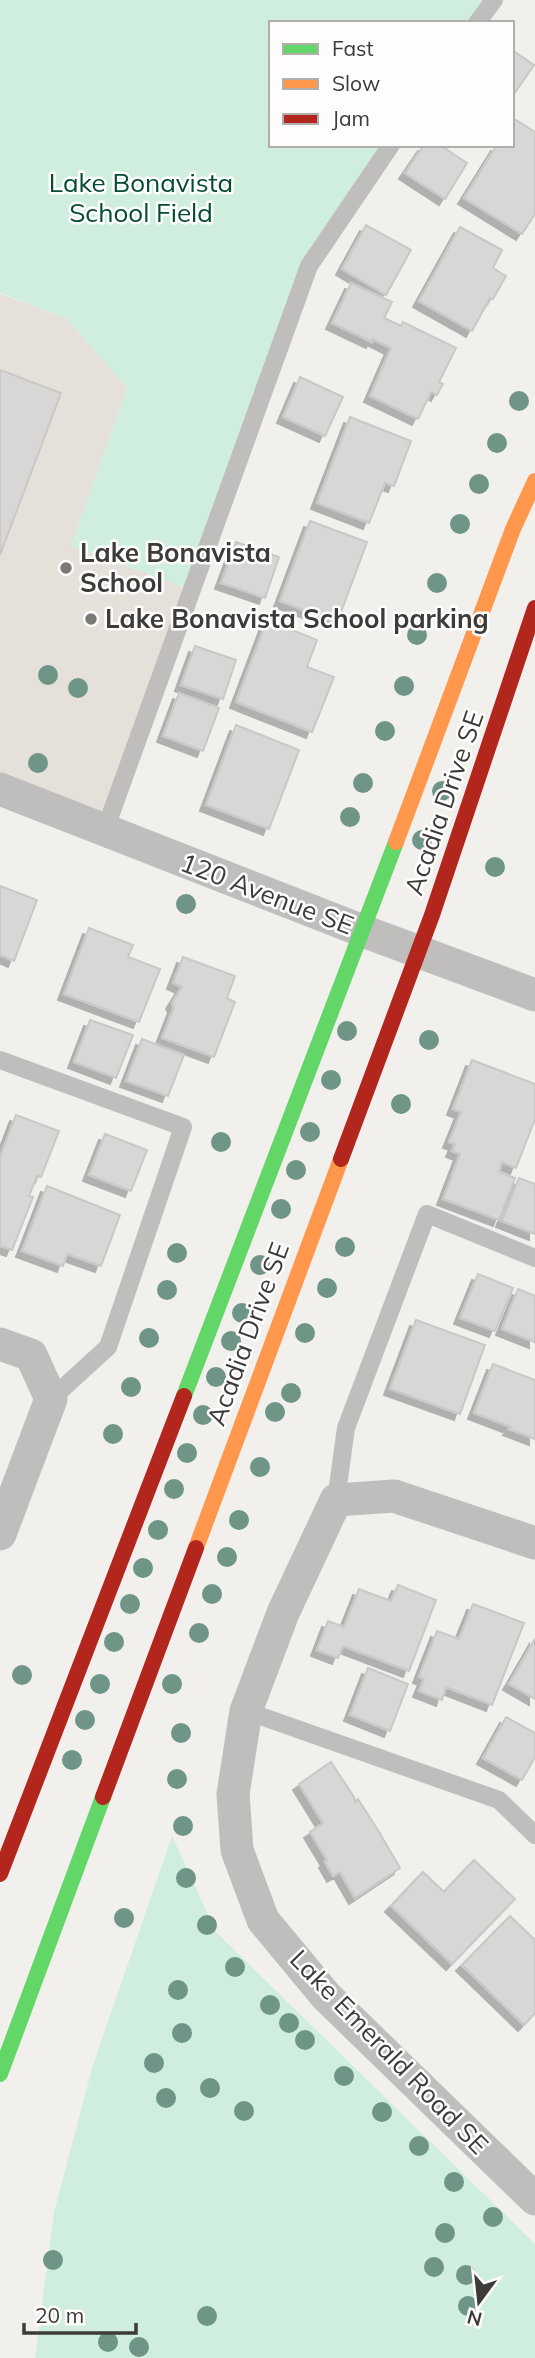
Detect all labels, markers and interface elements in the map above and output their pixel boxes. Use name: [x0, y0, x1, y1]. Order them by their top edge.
legend: [269, 21, 514, 147]
text: Fast: [332, 35, 374, 61]
text: Slow: [332, 70, 380, 96]
text: Jam: [332, 105, 370, 131]
park label: Lake Bonavista School Field: [49, 166, 233, 229]
place label: Lake Bonavista School: [80, 536, 271, 599]
marker: Lake Bonavista School: [58, 560, 74, 576]
place label: Lake Bonavista School parking: [105, 602, 489, 635]
marker: Lake Bonavista School parking: [83, 611, 99, 627]
street label: Acadia Drive SE: [397, 706, 490, 899]
street label: 120 Avenue SE: [176, 845, 358, 942]
street label: Acadia Drive SE: [199, 1238, 296, 1430]
street label: Lake Emerald Road SE: [283, 1943, 496, 2161]
north arrow: [444, 2267, 514, 2337]
scale bar: [24, 2292, 136, 2336]
text: 20 m: [35, 2302, 84, 2328]
text: N: [465, 2305, 485, 2332]

